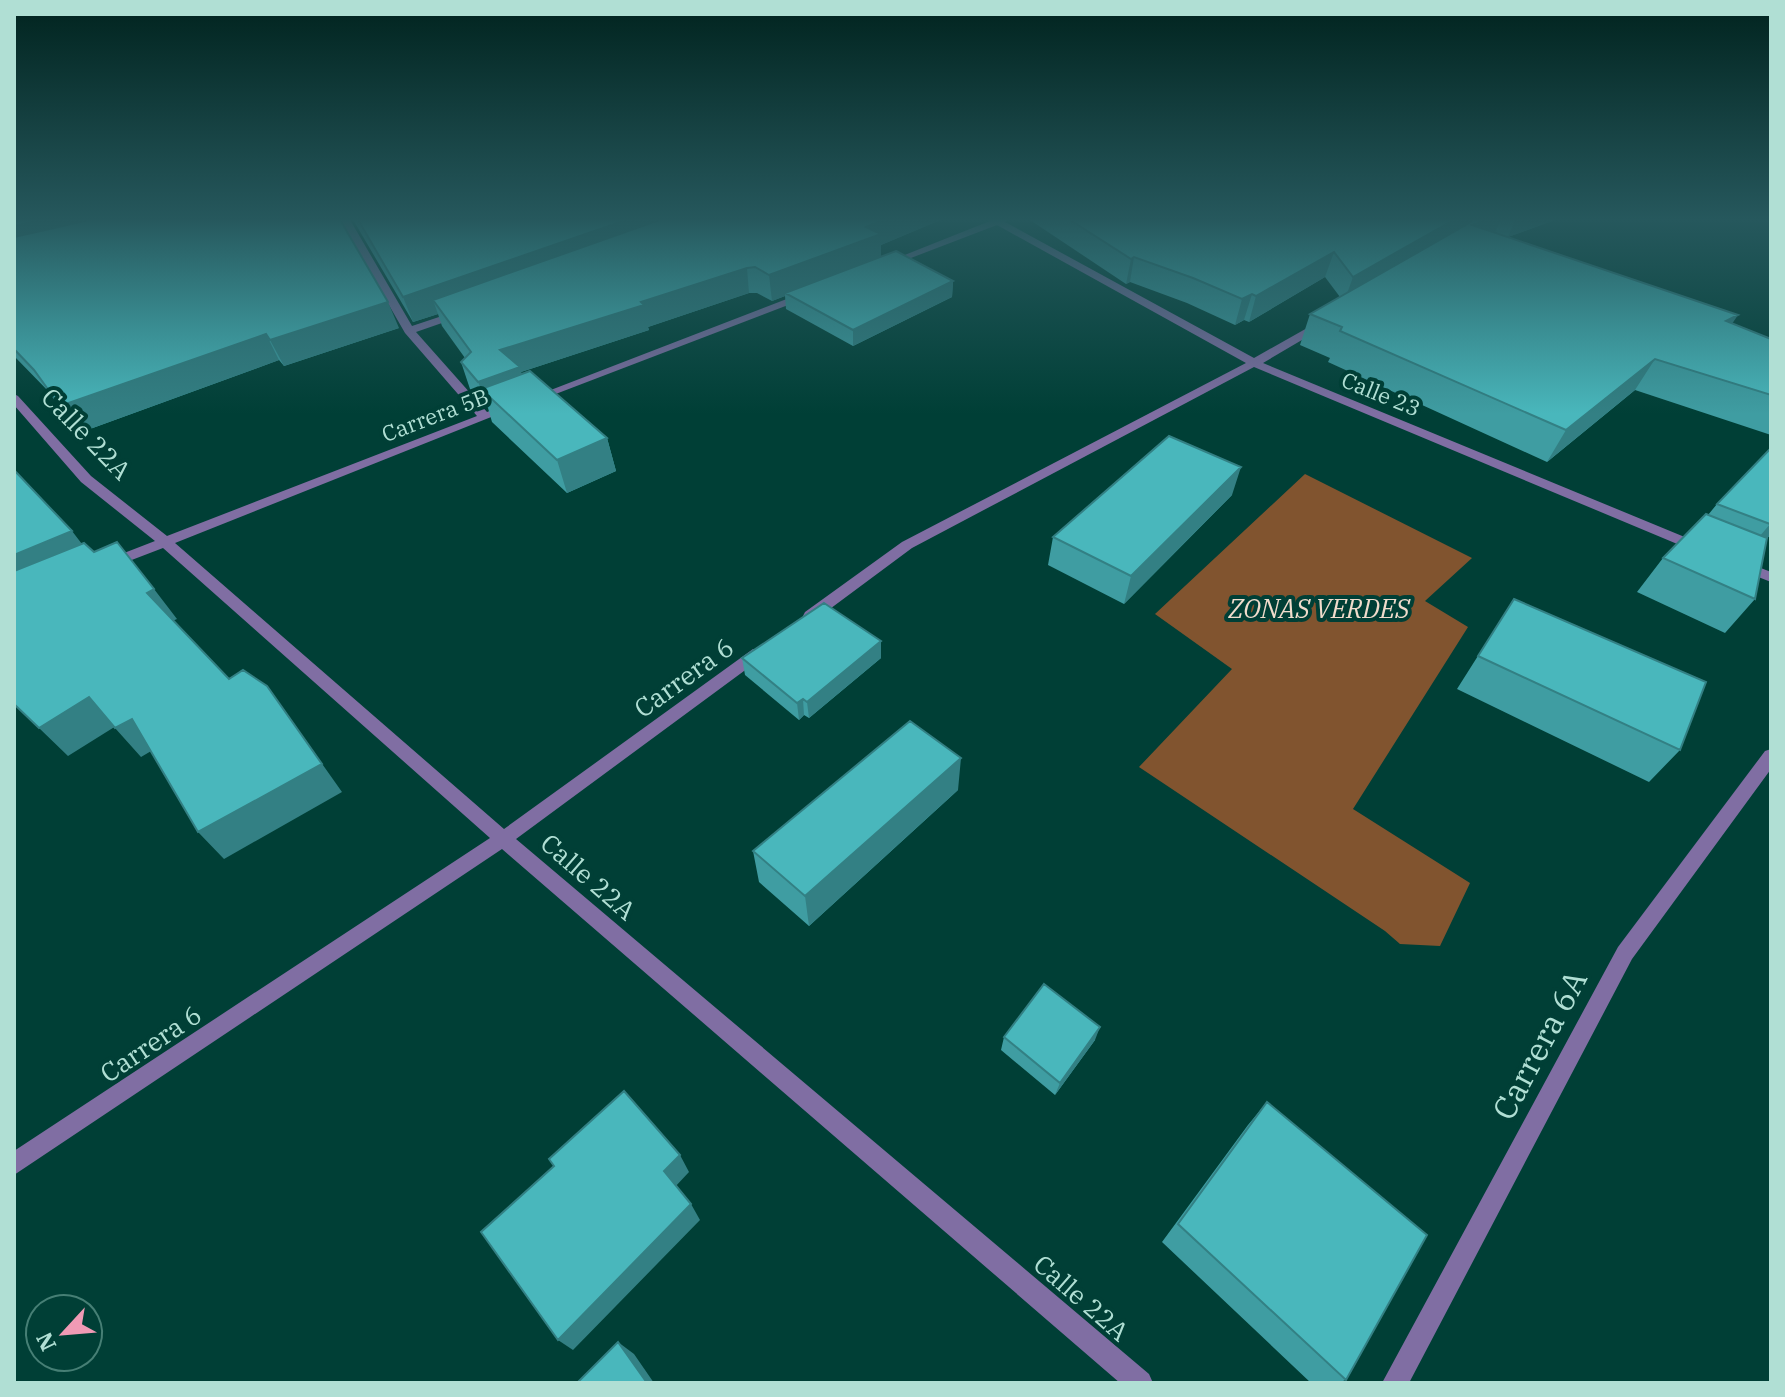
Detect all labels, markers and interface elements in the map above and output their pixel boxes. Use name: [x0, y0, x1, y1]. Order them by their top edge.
street label: Calle 23: [1337, 365, 1425, 422]
street label: Calle 22A: [34, 380, 139, 487]
street label: Carrera 5B: [377, 381, 492, 448]
park label: ZONAS VERDES: [1228, 591, 1411, 625]
street label: Carrera 6: [627, 630, 740, 725]
street label: Calle 22A: [534, 826, 643, 927]
street label: Carrera 6A: [1482, 962, 1596, 1127]
street label: Carrera 6: [93, 997, 208, 1089]
street label: Calle 22A: [1027, 1247, 1136, 1348]
north arrow: [24, 1293, 104, 1373]
text: N: [29, 1328, 62, 1356]

